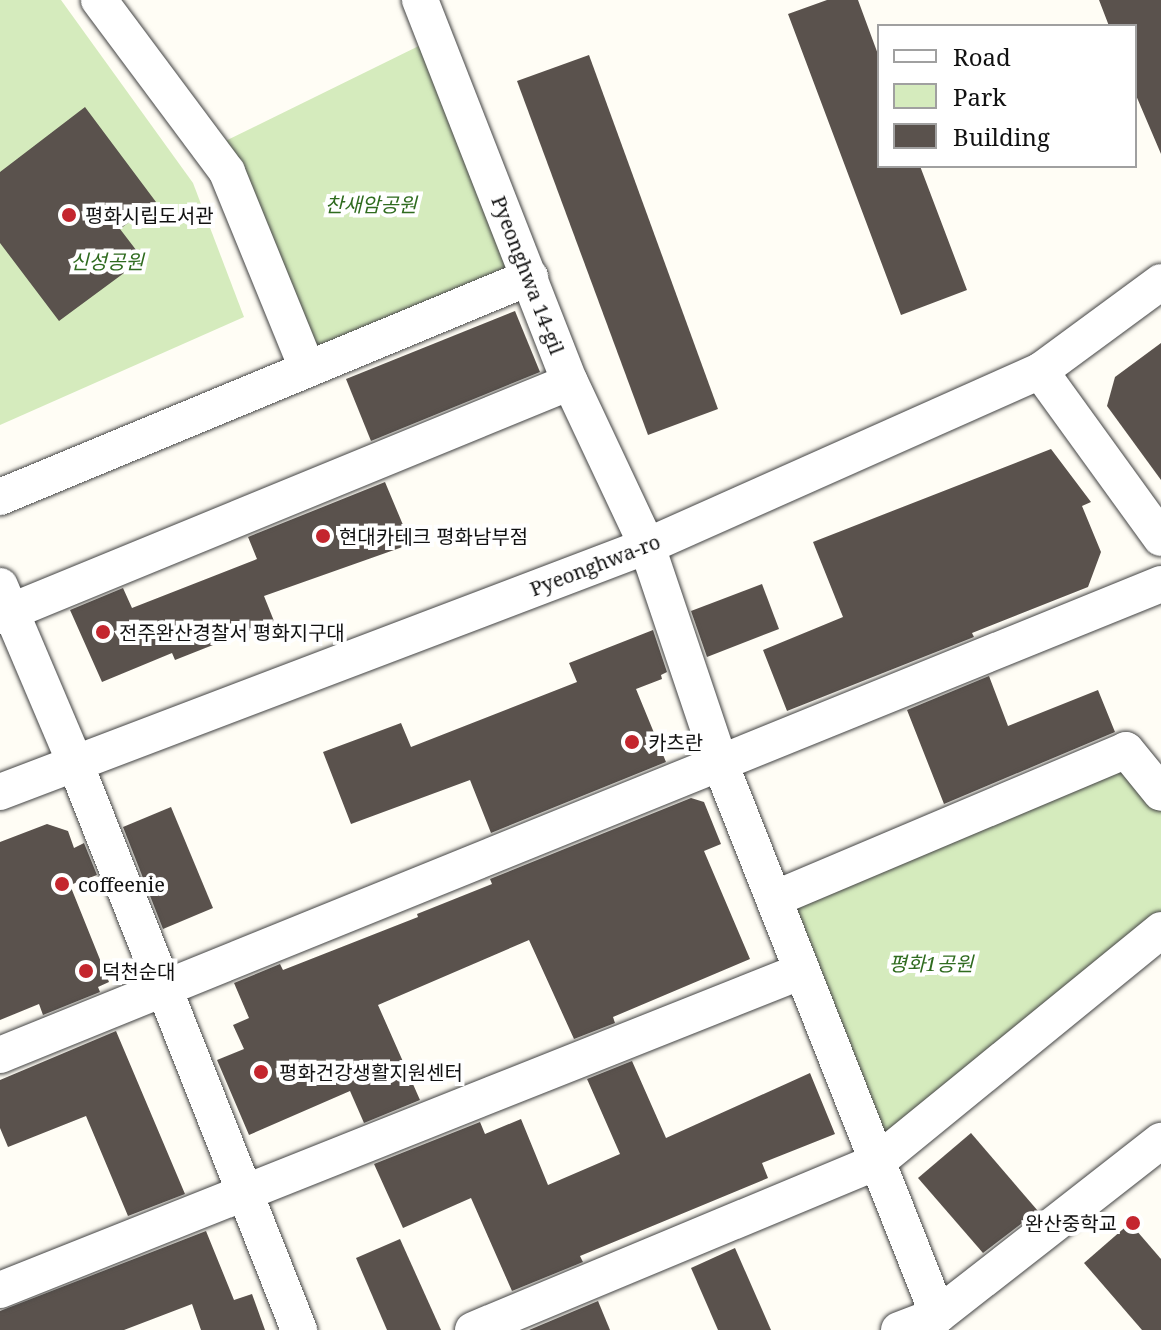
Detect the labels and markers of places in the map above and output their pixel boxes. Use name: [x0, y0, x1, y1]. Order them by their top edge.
place label: 평화시립도서관: [85, 203, 214, 227]
marker: 평화시립도서관: [60, 206, 78, 224]
place label: 현대카테크 평화남부점: [339, 524, 528, 548]
marker: 현대카테크 평화남부점: [314, 527, 332, 545]
place label: 전주완산경찰서 평화지구대: [119, 620, 345, 644]
marker: 전주완산경찰서 평화지구대: [94, 623, 112, 641]
place label: 카츠란: [648, 730, 703, 754]
marker: 카츠란: [623, 733, 641, 751]
place label: coffeenie: [78, 872, 165, 896]
marker: coffeenie: [53, 875, 71, 893]
place label: 덕천순대: [102, 959, 176, 983]
marker: 덕천순대: [77, 962, 95, 980]
place label: 평화건강생활지원센터: [279, 1060, 463, 1084]
marker: 평화건강생활지원센터: [250, 1061, 272, 1083]
place label: 완산중학교: [1025, 1211, 1117, 1235]
marker: 완산중학교: [1124, 1214, 1142, 1232]

